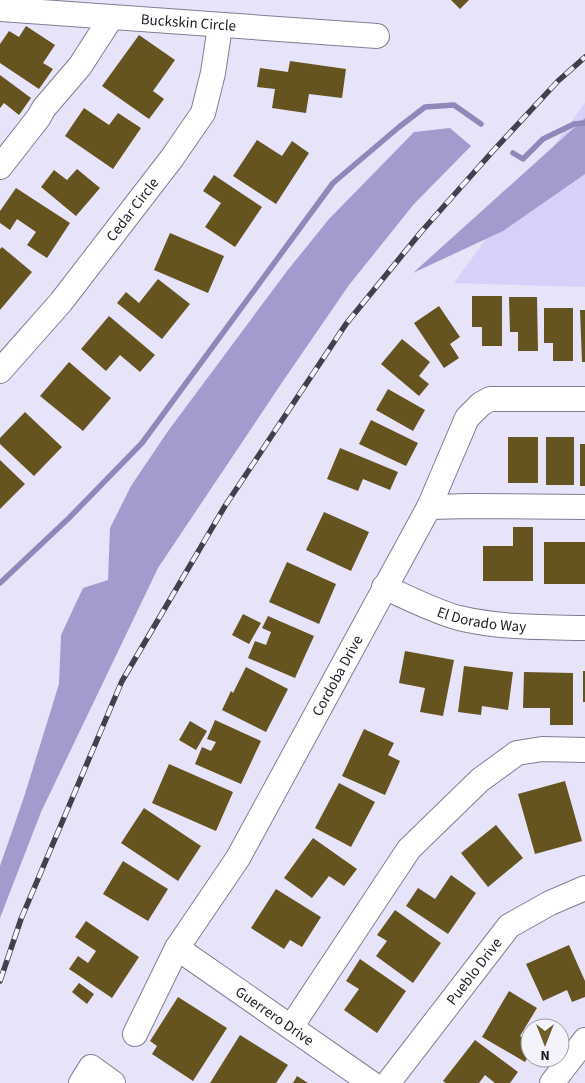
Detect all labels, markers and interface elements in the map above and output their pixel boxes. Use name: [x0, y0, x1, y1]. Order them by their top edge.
street label: Buckskin Circle: [140, 9, 237, 37]
street label: Cedar Circle: [101, 173, 164, 246]
street label: El Dorado Way: [434, 602, 527, 638]
street label: Cordoba Drive: [307, 632, 368, 720]
street label: Pueblo Drive: [442, 934, 507, 1010]
street label: Guerrero Drive: [231, 982, 318, 1051]
north arrow: [520, 1018, 570, 1068]
text: N: [540, 1045, 550, 1065]

